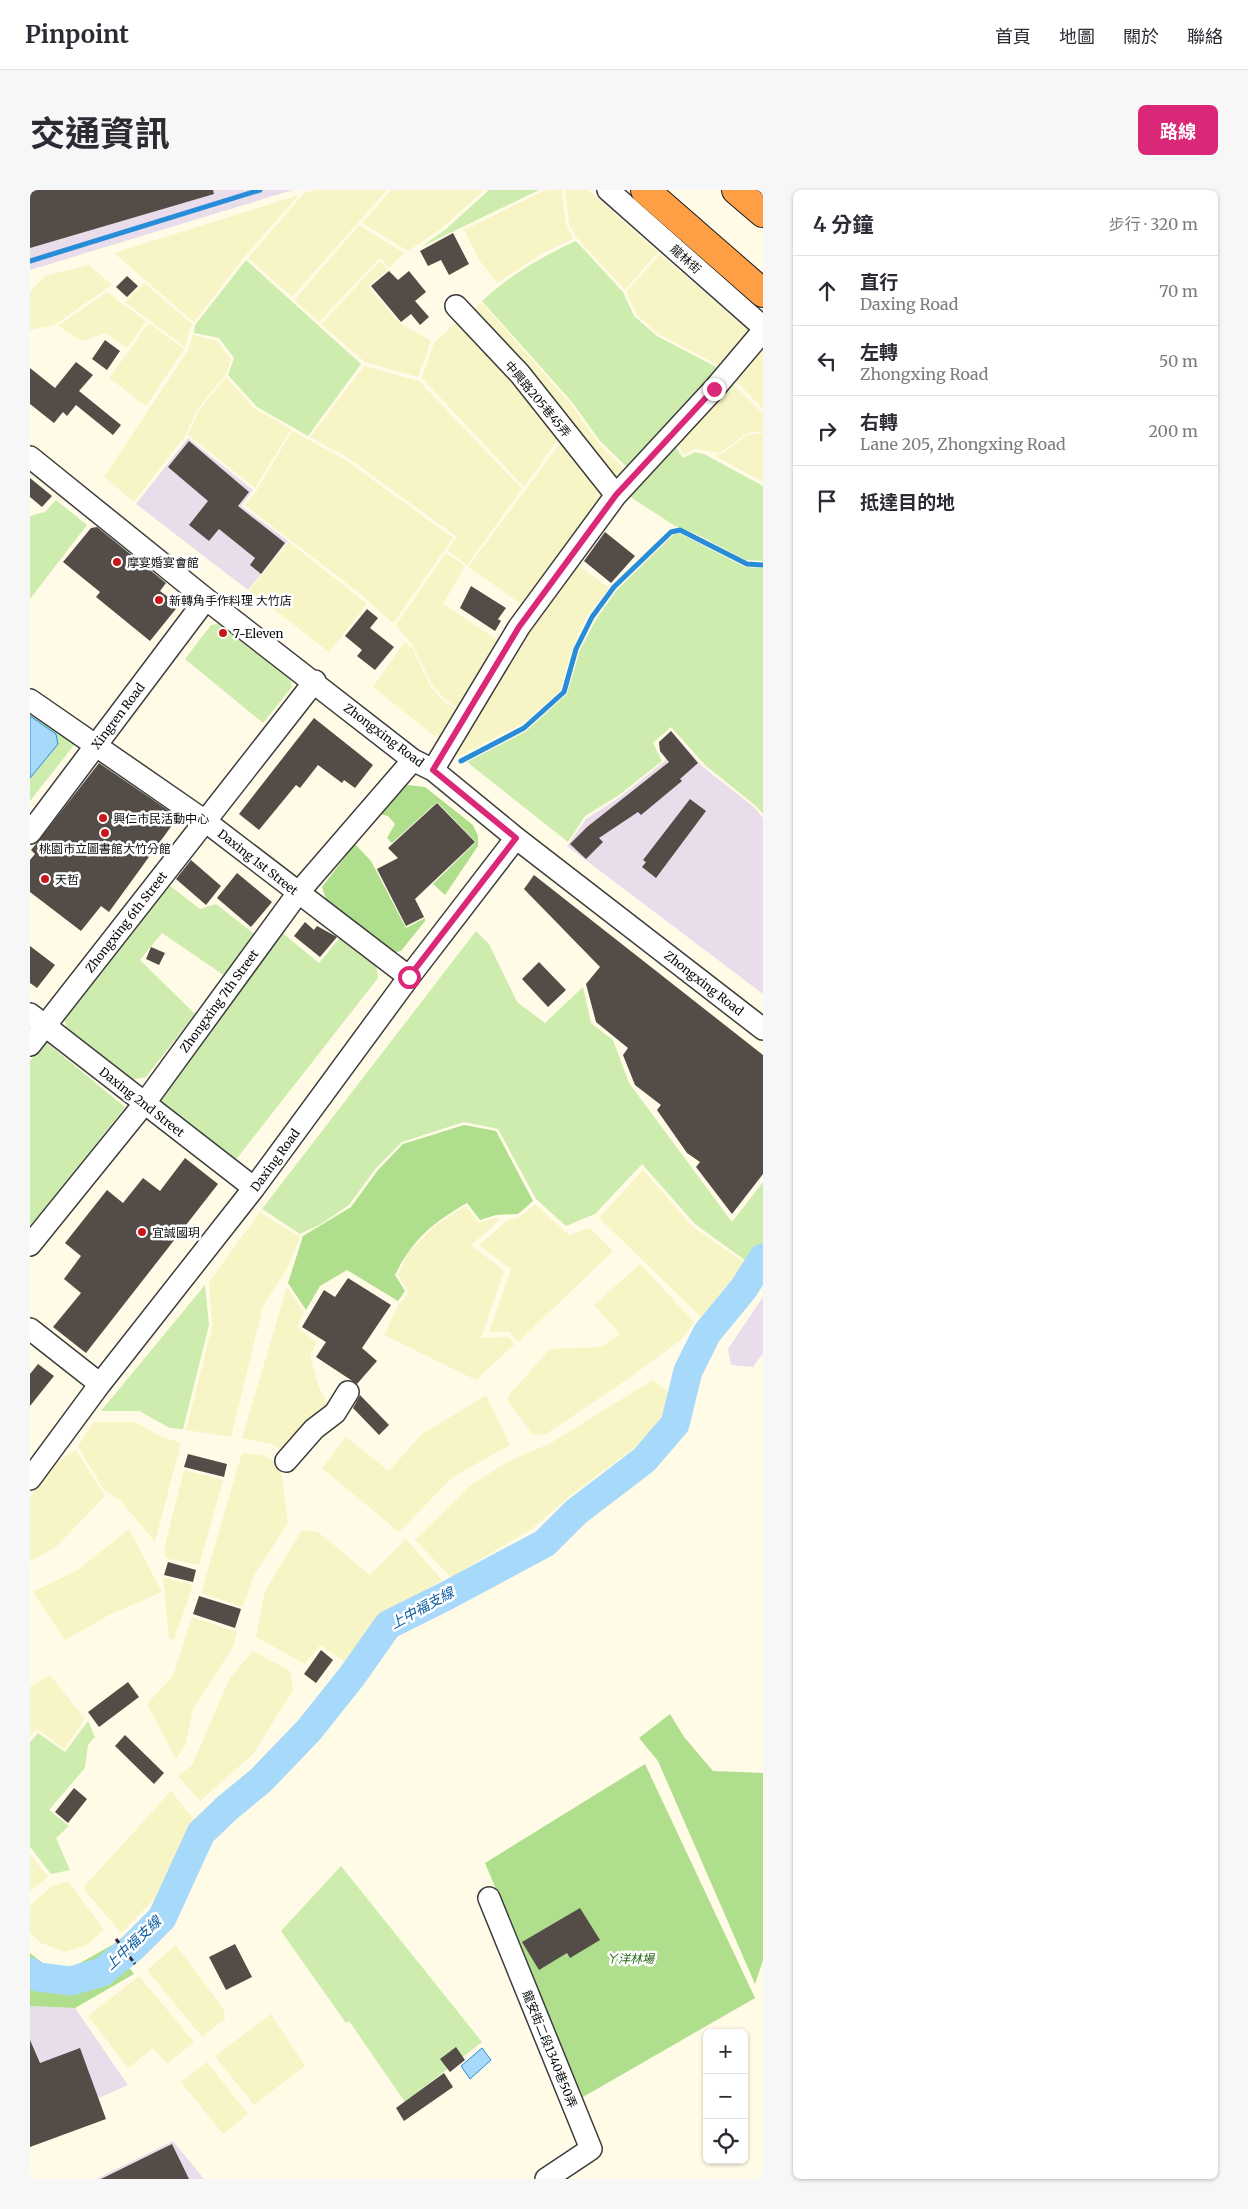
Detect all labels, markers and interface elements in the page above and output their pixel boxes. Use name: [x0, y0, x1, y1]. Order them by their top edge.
text: Pinpoint: [25, 19, 129, 50]
text: 首頁: [995, 25, 1031, 48]
text: 地圖: [1059, 25, 1095, 48]
text: 關於: [1123, 25, 1159, 48]
text: 聯絡: [1187, 25, 1223, 48]
button: 路線: [1138, 105, 1218, 155]
text: 交通資訊: [30, 112, 170, 156]
text: 4 分鐘: [813, 211, 873, 238]
text: 步行 · 320 m: [1109, 214, 1198, 234]
street label: 龍林街: [668, 241, 704, 277]
text: 直行: [860, 270, 898, 294]
icon: ahead: [813, 277, 841, 305]
text: 70 m: [1159, 281, 1198, 301]
text: Daxing Road: [860, 294, 958, 314]
text: 左轉: [860, 340, 898, 364]
icon: left: [813, 347, 841, 375]
text: 50 m: [1159, 351, 1198, 371]
street label: 中興路205巷45弄: [502, 358, 574, 440]
text: Zhongxing Road: [860, 364, 988, 384]
route end: [703, 378, 726, 401]
text: 右轉: [860, 410, 898, 434]
icon: right: [813, 417, 841, 445]
text: 200 m: [1148, 421, 1198, 441]
text: Lane 205, Zhongxing Road: [860, 434, 1066, 454]
icon: arrive: [813, 487, 841, 515]
text: 抵達目的地: [860, 490, 955, 514]
place label: 摩宴婚宴會館: [127, 555, 199, 570]
marker: 摩宴婚宴會館: [111, 556, 123, 568]
place label: 新轉角手作料理 大竹店: [169, 593, 292, 608]
marker: 新轉角手作料理 大竹店: [153, 594, 165, 606]
place label: 7-Eleven: [233, 626, 283, 641]
marker: 7-Eleven: [217, 627, 229, 639]
street label: Xingren Road: [88, 680, 148, 752]
street label: Zhongxing Road: [341, 700, 427, 770]
place label: 興仁市民活動中心: [113, 811, 209, 826]
marker: 興仁市民活動中心: [97, 812, 109, 824]
street label: Daxing 1st Street: [215, 826, 301, 898]
marker: 桃園市立圖書館大竹分館: [99, 827, 111, 839]
place label: 桃園市立圖書館大竹分館: [39, 841, 171, 856]
street label: Zhongxing 6th Street: [82, 868, 170, 975]
place label: 天哲: [55, 872, 79, 887]
marker: 天哲: [39, 873, 51, 885]
street label: Zhongxing 7th Street: [177, 946, 262, 1055]
street label: Zhongxing Road: [661, 947, 747, 1019]
route start: [398, 966, 421, 989]
street label: Daxing 2nd Street: [96, 1064, 188, 1140]
street label: Daxing Road: [247, 1126, 303, 1194]
place label: 宜誠國玥: [152, 1225, 200, 1240]
marker: 宜誠國玥: [136, 1226, 148, 1238]
water label: 上中福支線: [387, 1582, 459, 1633]
water label: 上中福支線: [101, 1911, 166, 1973]
park label: ㄚ洋林場: [606, 1951, 656, 1966]
street label: 龍安街二段1340巷50弄: [520, 1988, 580, 2110]
map controls: [703, 2029, 748, 2164]
button: +: [703, 2029, 748, 2074]
button: −: [703, 2074, 748, 2119]
button: locate: [703, 2119, 748, 2164]

